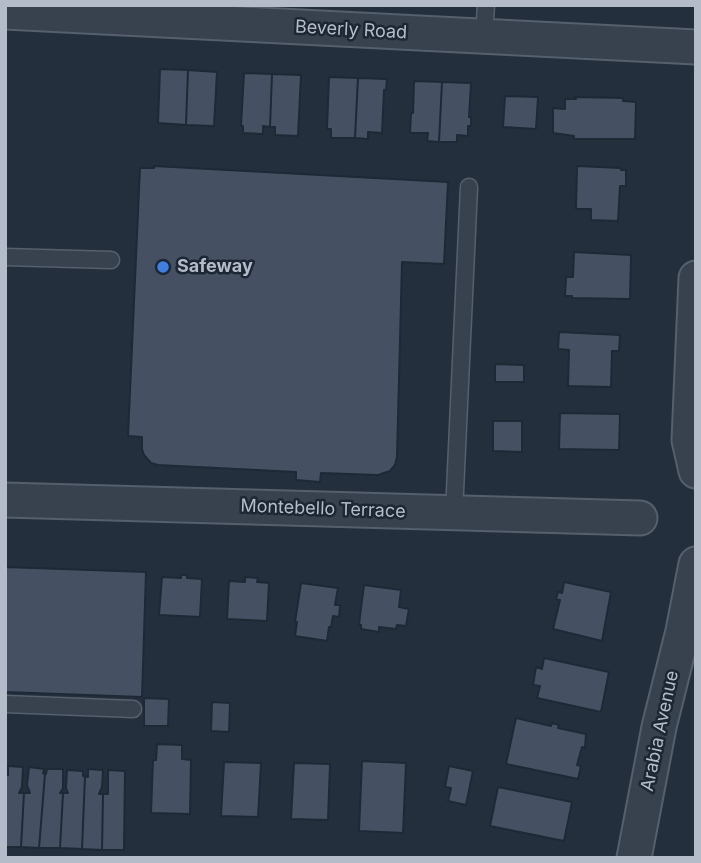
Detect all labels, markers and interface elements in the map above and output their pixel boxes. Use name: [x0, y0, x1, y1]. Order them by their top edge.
street label: Beverly Road: [294, 16, 408, 44]
place label: Safeway: [177, 256, 253, 278]
marker: Safeway: [155, 259, 171, 275]
street label: Montebello Terrace: [240, 495, 406, 523]
street label: Arabia Avenue: [637, 669, 683, 793]

